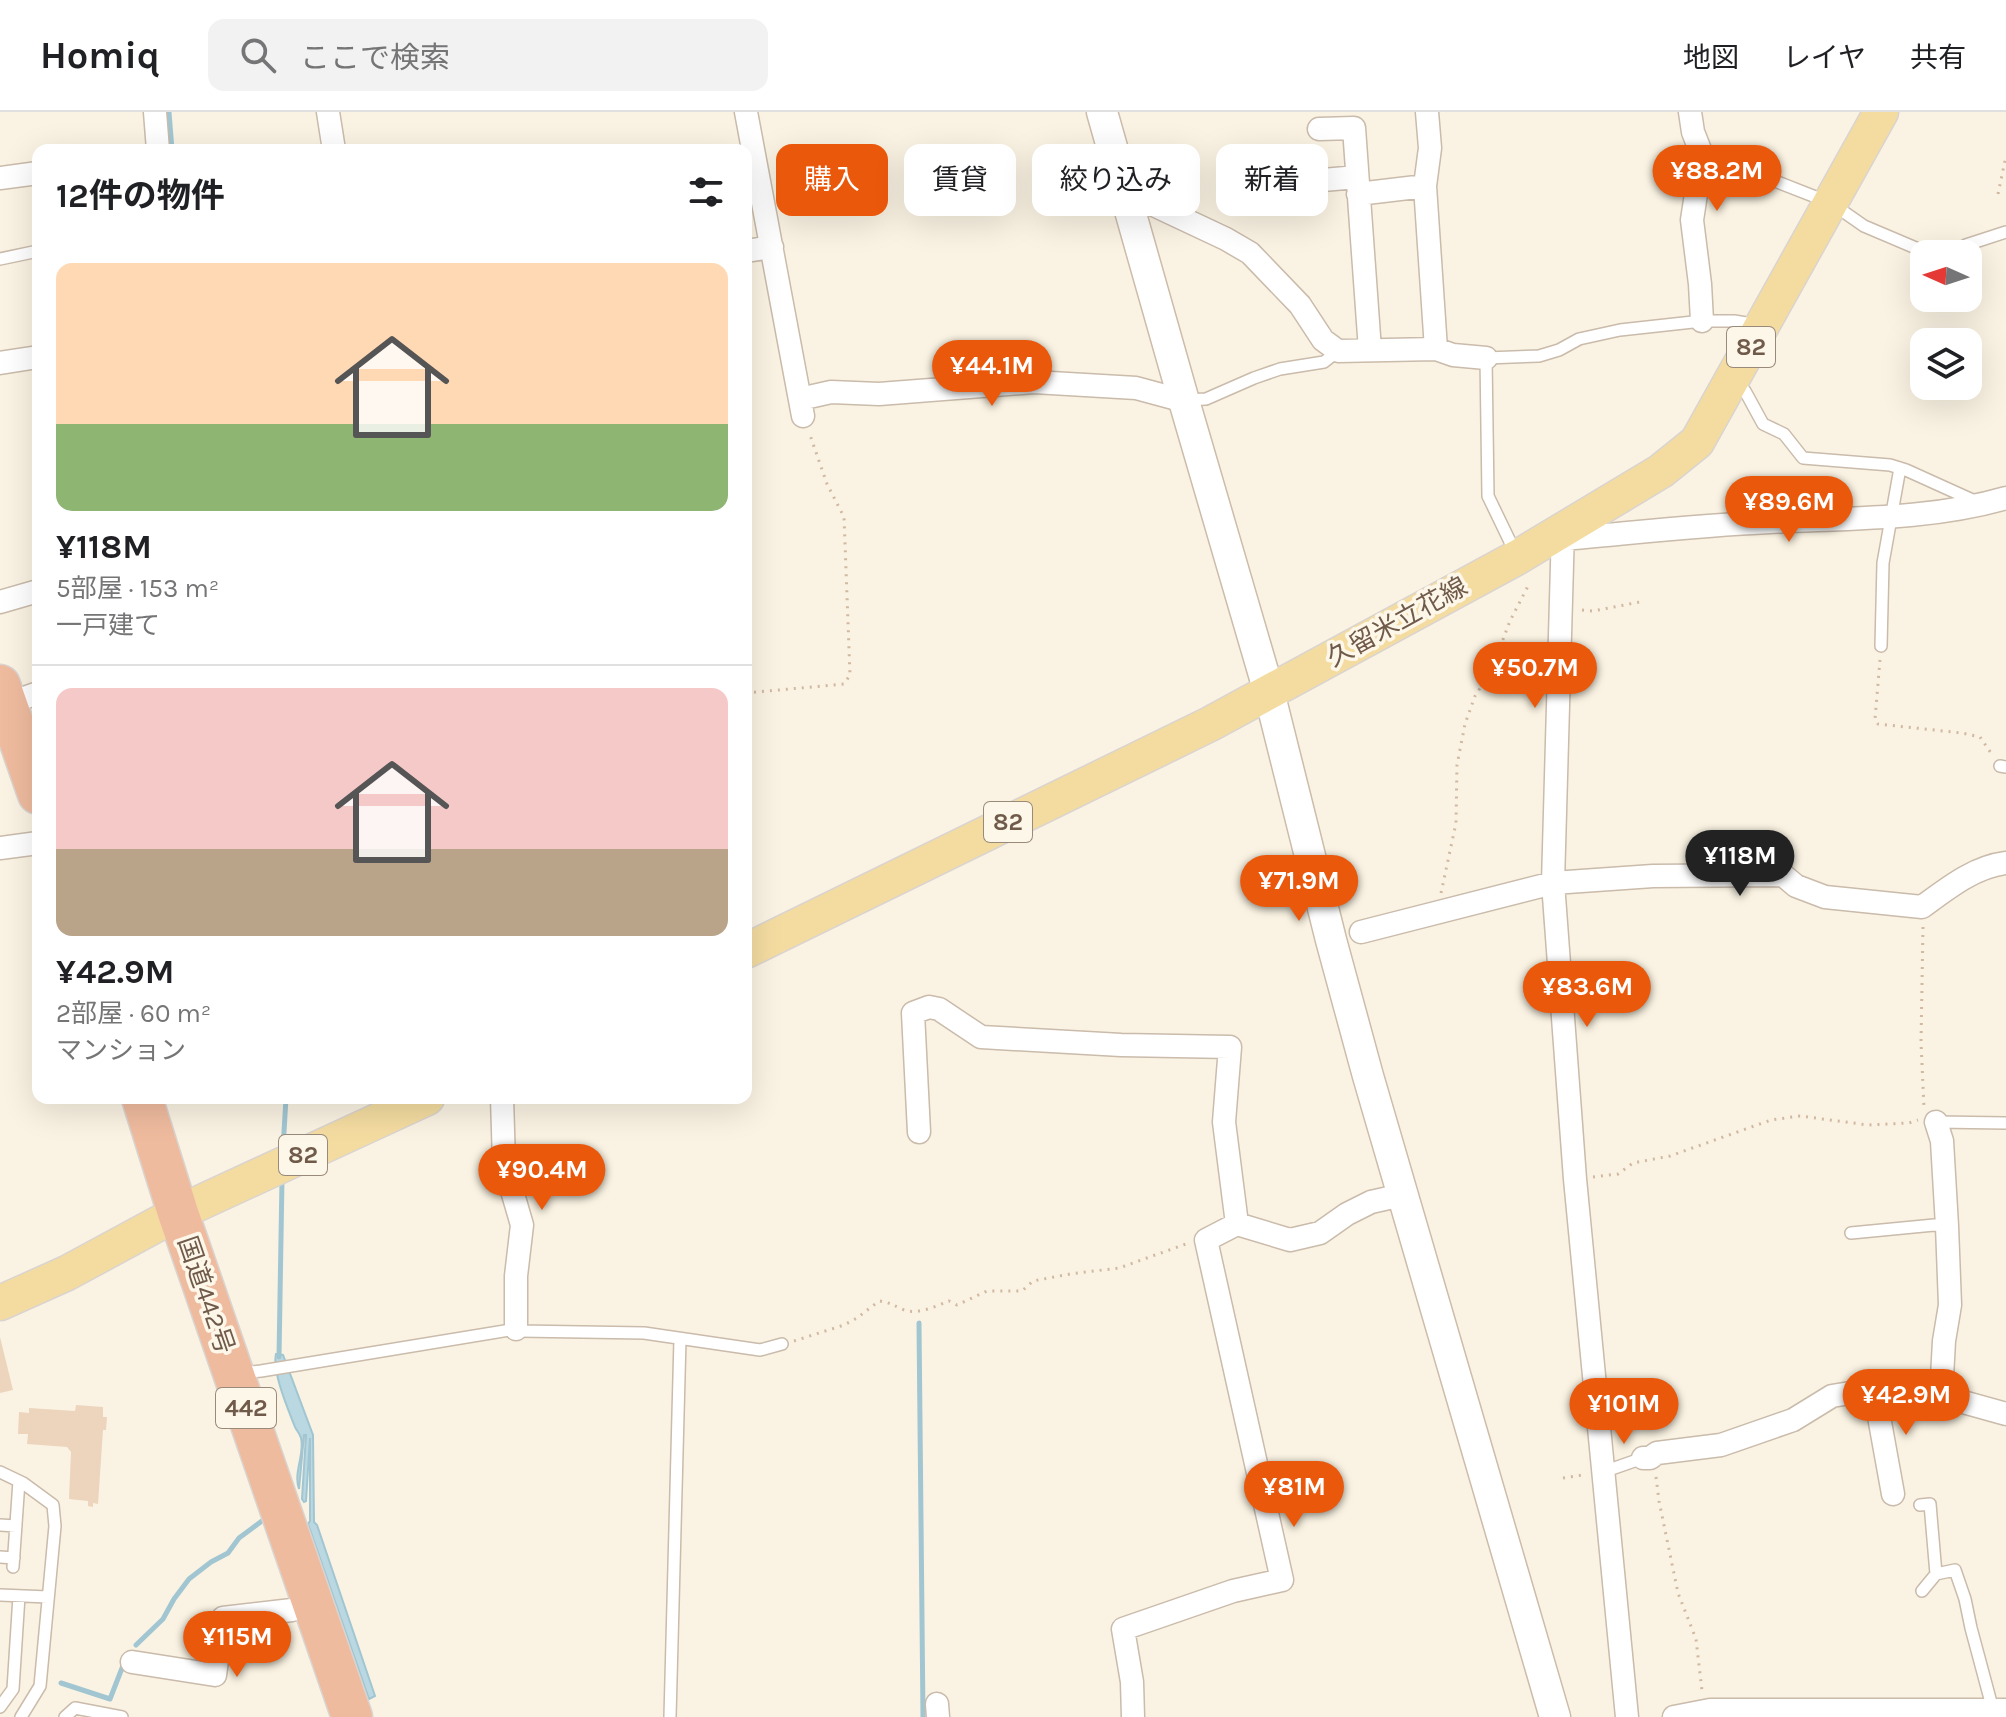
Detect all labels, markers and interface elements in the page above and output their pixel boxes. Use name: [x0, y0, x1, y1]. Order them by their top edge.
search box: [208, 19, 768, 91]
text: Homiq: [40, 33, 160, 78]
icon: search: [236, 33, 280, 77]
text: ここで検索: [300, 40, 450, 76]
text: 地図: [1683, 41, 1739, 74]
text: レイヤ: [1783, 41, 1866, 74]
text: 共有: [1910, 41, 1966, 74]
chip: 購入: [776, 144, 888, 216]
chip: 賃貸: [904, 144, 1016, 216]
chip: 絞り込み: [1032, 144, 1200, 216]
chip: 新着: [1216, 144, 1328, 216]
pin: ¥88.2M: [1652, 145, 1782, 213]
text: ¥88.2M: [1671, 155, 1763, 186]
icon: filters: [684, 170, 728, 214]
text: 12件の物件: [56, 176, 225, 216]
north arrow: [1910, 240, 1982, 312]
map controls: [1910, 240, 1982, 400]
icon: home: [320, 315, 464, 459]
road number: 82: [1727, 327, 1775, 367]
button: layers: [1910, 328, 1982, 400]
pin: ¥44.1M: [927, 340, 1057, 408]
text: ¥44.1M: [950, 350, 1034, 381]
pin: ¥89.6M: [1724, 476, 1854, 544]
text: ¥89.6M: [1743, 486, 1835, 517]
text: ¥118M: [56, 527, 152, 567]
street label: 久留米立花線: [1321, 571, 1473, 673]
text: 5部屋 · 153 m²: [56, 573, 219, 604]
text: 一戸建て: [56, 610, 160, 641]
pin: ¥50.7M: [1470, 642, 1600, 710]
text: ¥50.7M: [1491, 652, 1579, 683]
icon: home: [320, 740, 464, 884]
road number: 82: [984, 802, 1032, 842]
pin: ¥118M: [1684, 830, 1796, 898]
text: ¥118M: [1703, 840, 1777, 871]
pin: ¥71.9M: [1234, 855, 1364, 923]
text: ¥71.9M: [1258, 865, 1340, 896]
text: ¥42.9M: [56, 952, 175, 992]
pin: ¥83.6M: [1522, 961, 1652, 1029]
text: ¥83.6M: [1541, 971, 1633, 1002]
text: 2部屋 · 60 m²: [56, 998, 211, 1029]
text: マンション: [56, 1035, 186, 1066]
road number: 82: [279, 1135, 327, 1175]
pin: ¥90.4M: [477, 1144, 607, 1212]
text: ¥90.4M: [496, 1154, 588, 1185]
street label: 国道442号: [171, 1232, 241, 1358]
pin: ¥42.9M: [1841, 1369, 1971, 1437]
pin: ¥101M: [1568, 1378, 1680, 1446]
text: ¥42.9M: [1861, 1379, 1951, 1410]
road number: 442: [216, 1388, 276, 1428]
text: ¥101M: [1588, 1388, 1660, 1419]
pin: ¥81M: [1247, 1461, 1341, 1529]
text: ¥81M: [1262, 1471, 1326, 1502]
pin: ¥115M: [181, 1611, 293, 1679]
text: ¥115M: [201, 1621, 273, 1652]

